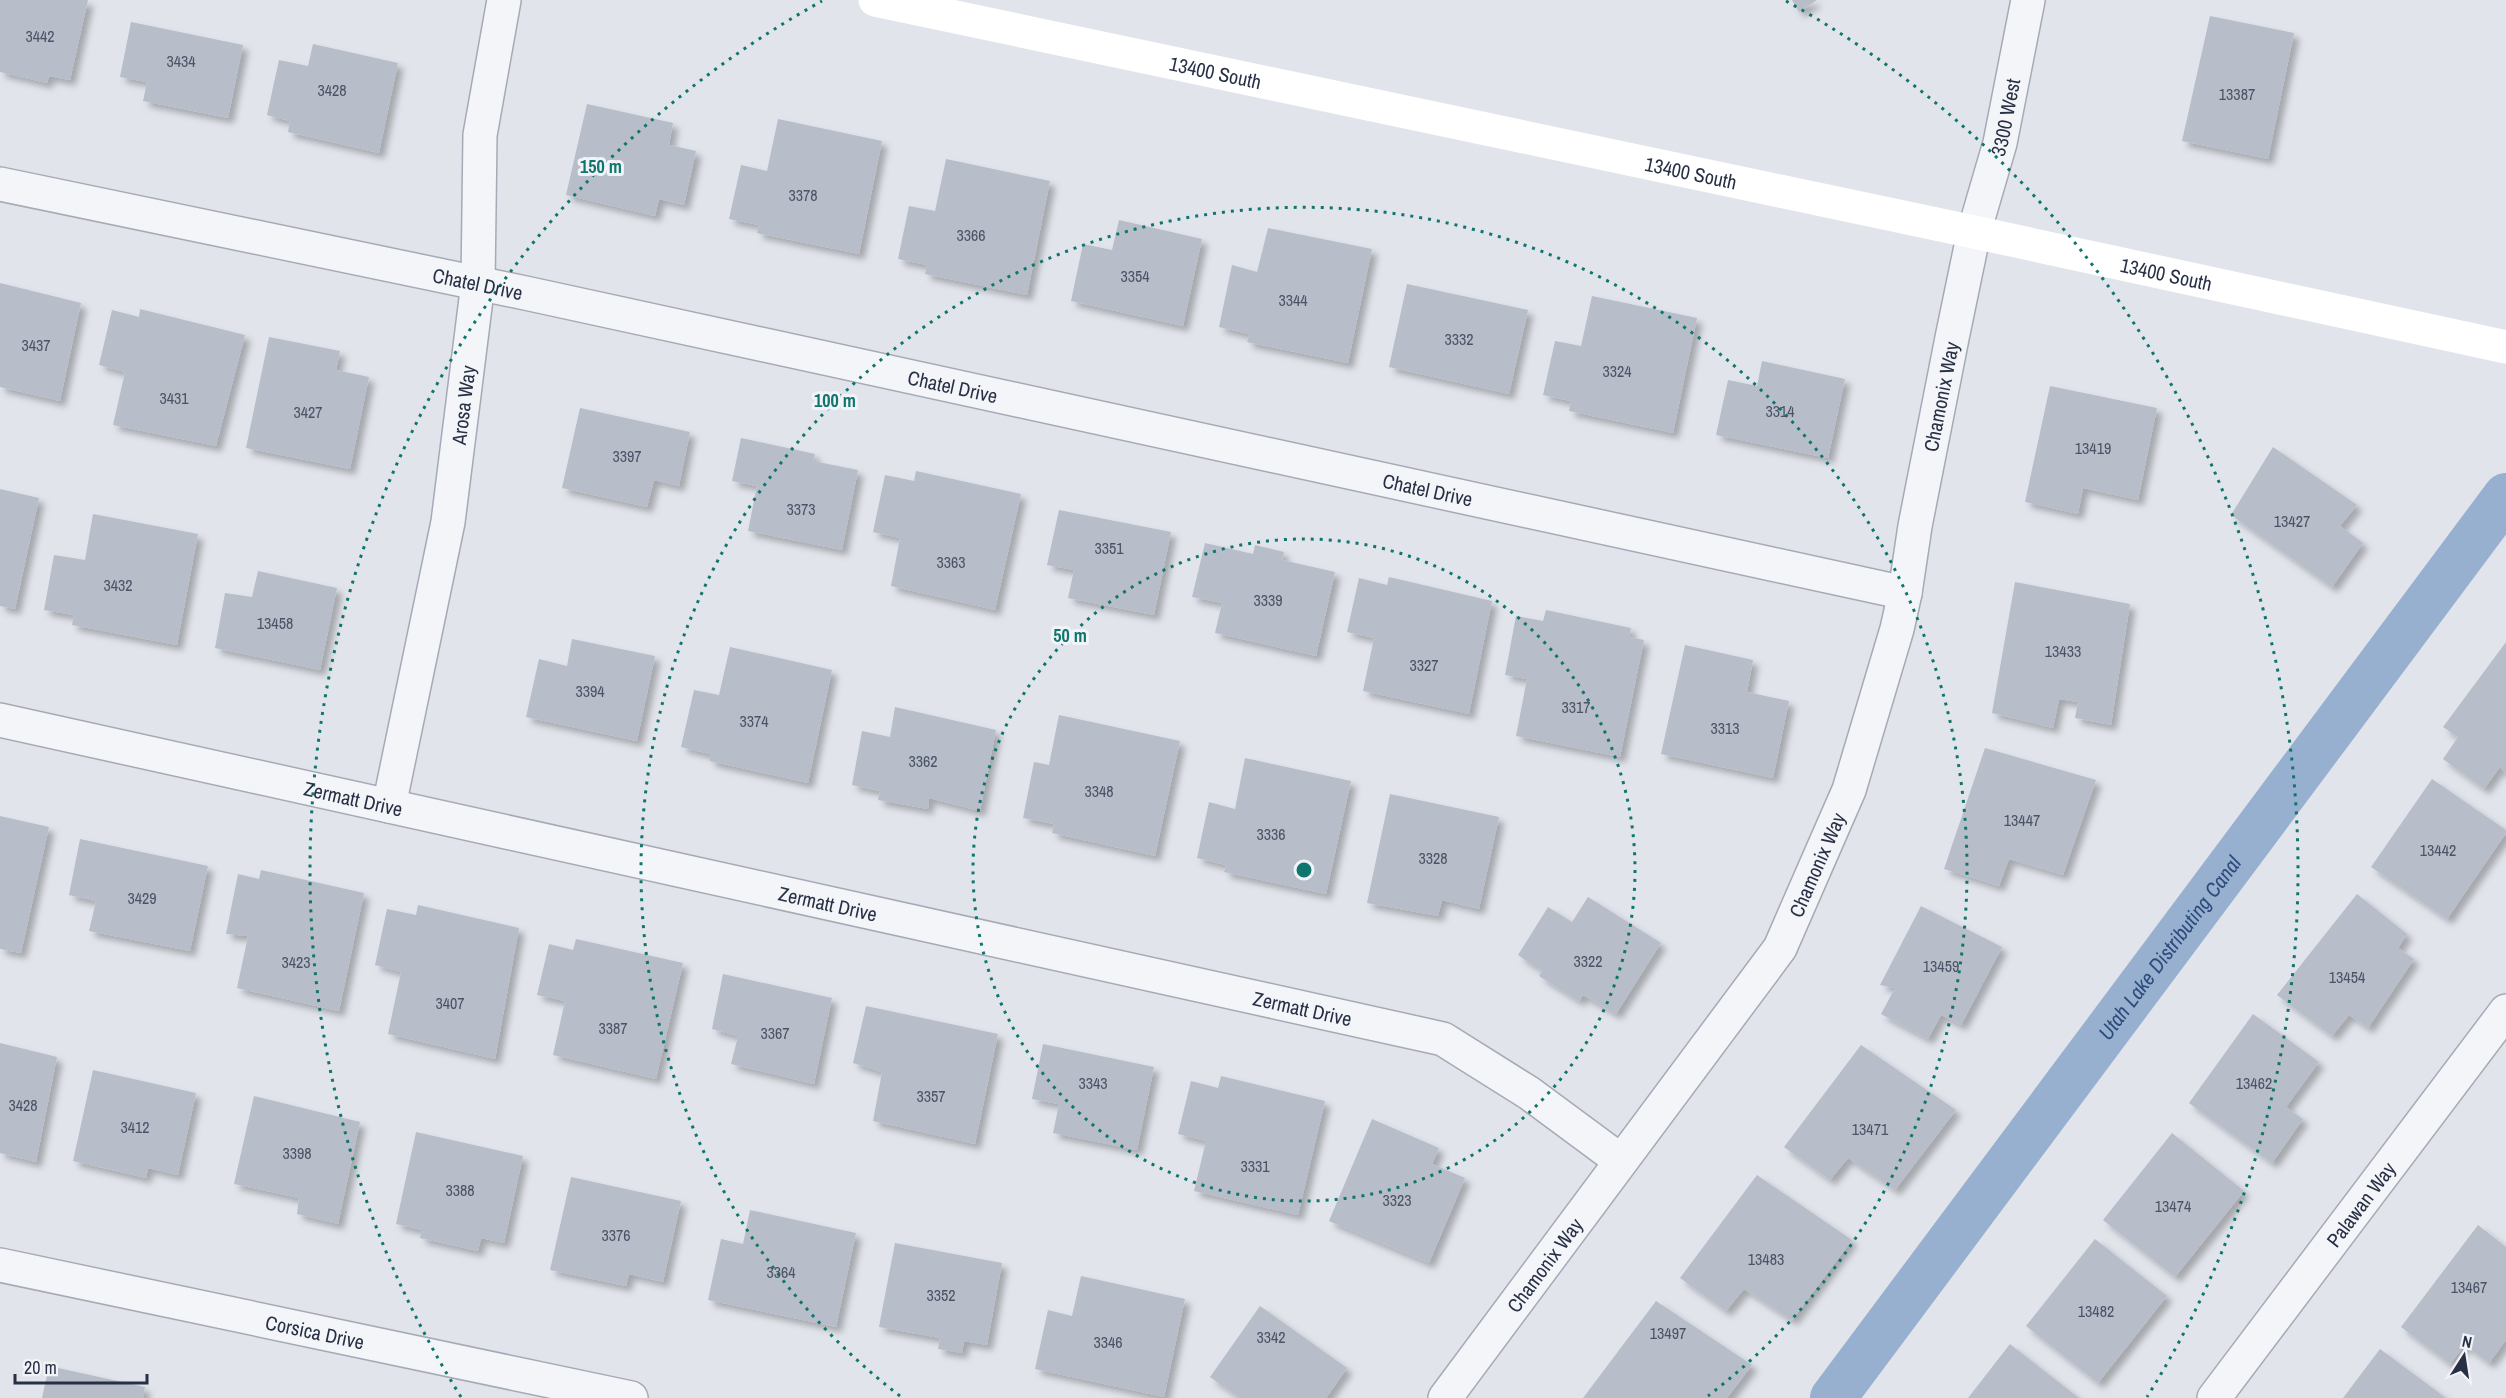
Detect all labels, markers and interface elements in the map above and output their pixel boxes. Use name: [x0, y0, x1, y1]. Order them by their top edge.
house number: 3442: [25, 25, 55, 47]
street label: 13400 South: [1167, 49, 1264, 95]
house number: 3434: [166, 50, 196, 72]
street label: 3300 West: [1983, 76, 2026, 159]
house number: 3428: [317, 79, 347, 101]
house number: 13387: [2219, 83, 2255, 105]
street label: 13400 South: [1643, 149, 1739, 195]
text: 150 m: [580, 154, 622, 179]
house number: 3378: [788, 184, 818, 206]
house number: 3366: [956, 224, 986, 246]
street label: 13400 South: [2118, 251, 2215, 297]
street label: Chatel Drive: [430, 261, 525, 306]
house number: 3354: [1120, 265, 1150, 287]
house number: 3344: [1278, 289, 1308, 311]
house number: 3332: [1444, 328, 1474, 350]
house number: 3437: [21, 334, 51, 356]
street label: Chamonix Way: [1916, 338, 1965, 454]
house number: 3324: [1602, 360, 1632, 382]
street label: Arosa Way: [444, 363, 481, 447]
street label: Chatel Drive: [905, 363, 1000, 409]
house number: 3431: [159, 387, 189, 409]
text: 100 m: [814, 388, 856, 413]
house number: 3314: [1765, 400, 1795, 422]
house number: 3427: [293, 401, 323, 423]
house number: 13419: [2075, 437, 2111, 459]
house number: 3397: [612, 445, 642, 467]
street label: Chatel Drive: [1380, 466, 1475, 512]
house number: 3373: [786, 498, 816, 520]
house number: 13427: [2274, 510, 2310, 532]
house number: 3351: [1094, 537, 1124, 559]
house number: 3363: [936, 551, 966, 573]
house number: 3432: [103, 574, 133, 596]
house number: 3339: [1253, 589, 1283, 611]
house number: 13458: [257, 612, 293, 634]
text: 50 m: [1053, 623, 1087, 648]
house number: 13433: [2045, 640, 2081, 662]
house number: 3327: [1409, 654, 1439, 676]
house number: 3394: [575, 680, 605, 702]
house number: 3317: [1561, 696, 1591, 718]
house number: 3374: [739, 710, 769, 732]
house number: 3313: [1710, 717, 1740, 739]
house number: 3362: [908, 750, 938, 772]
street label: Zermatt Drive: [302, 774, 405, 822]
house number: 3348: [1084, 780, 1114, 802]
street label: Chamonix Way: [1782, 807, 1851, 921]
house number: 13447: [2004, 809, 2040, 831]
house number: 3336: [1256, 823, 1286, 845]
house number: 13442: [2420, 839, 2456, 861]
house number: 3328: [1418, 847, 1448, 869]
water label: Utah Lake Distributing Canal: [2091, 849, 2248, 1045]
centre of rings: [1294, 860, 1314, 880]
street label: Zermatt Drive: [776, 879, 880, 927]
house number: 3429: [127, 887, 157, 909]
house number: 3322: [1573, 950, 1603, 972]
house number: 3423: [281, 951, 311, 973]
house number: 13459: [1923, 955, 1959, 977]
house number: 13454: [2329, 966, 2365, 988]
street label: Zermatt Drive: [1251, 984, 1354, 1032]
house number: 3407: [435, 992, 465, 1014]
house number: 3387: [598, 1017, 628, 1039]
house number: 3367: [760, 1022, 790, 1044]
house number: 3343: [1078, 1072, 1108, 1094]
house number: 13462: [2236, 1072, 2272, 1094]
house number: 3357: [916, 1085, 946, 1107]
house number: 3428: [8, 1094, 38, 1116]
house number: 3412: [120, 1116, 150, 1138]
house number: 13471: [1852, 1118, 1889, 1140]
house number: 3398: [282, 1142, 312, 1164]
house number: 3331: [1240, 1155, 1270, 1177]
street label: Palawan Way: [2320, 1155, 2402, 1252]
house number: 3388: [445, 1179, 475, 1201]
house number: 3323: [1382, 1189, 1412, 1211]
house number: 13474: [2155, 1195, 2191, 1217]
street label: Chamonix Way: [1500, 1211, 1589, 1318]
house number: 3376: [601, 1224, 631, 1246]
house number: 13483: [1748, 1248, 1784, 1270]
house number: 3364: [766, 1261, 796, 1283]
house number: 13467: [2451, 1276, 2487, 1298]
house number: 3352: [926, 1284, 956, 1306]
house number: 13482: [2078, 1300, 2114, 1322]
street label: Corsica Drive: [263, 1308, 367, 1355]
house number: 13497: [1650, 1322, 1686, 1344]
house number: 3342: [1256, 1326, 1286, 1348]
north arrow: [2434, 1326, 2494, 1386]
text: N: [2460, 1330, 2474, 1353]
house number: 3346: [1093, 1331, 1123, 1353]
scale bar: [15, 1347, 147, 1385]
text: 20 m: [24, 1355, 57, 1380]

